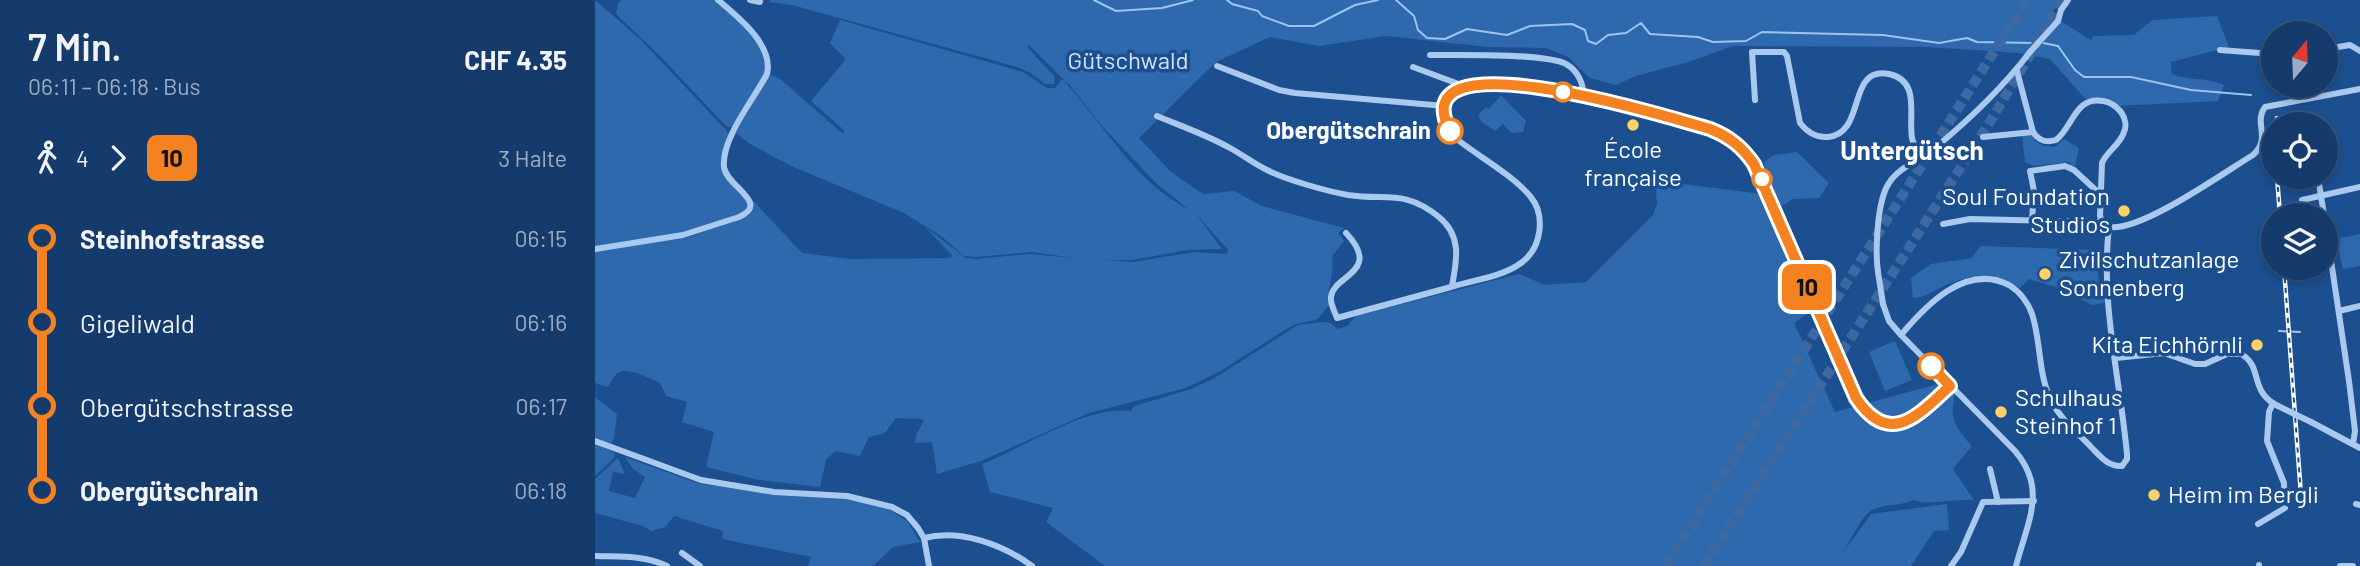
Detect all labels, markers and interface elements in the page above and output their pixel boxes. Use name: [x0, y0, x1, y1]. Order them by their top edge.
north arrow: [2261, 21, 2338, 98]
map controls: [2261, 21, 2338, 280]
text: 7 Min.: [28, 23, 122, 69]
text: CHF 4.35: [464, 44, 567, 75]
park label: Gütschwald: [1067, 45, 1189, 74]
text: 06:11 – 06:18 · Bus: [28, 72, 201, 100]
unlabelled marker: [1553, 82, 1573, 102]
button: locate: [2261, 112, 2338, 189]
place label: Obergütschrain: [1266, 115, 1431, 144]
marker: École française: [1625, 117, 1641, 133]
marker: Obergütschrain: [1437, 118, 1463, 144]
place label: École française: [1584, 134, 1682, 191]
district label: Untergütsch: [1840, 134, 1984, 165]
icon: walk: [28, 139, 66, 177]
icon: forward: [99, 139, 137, 177]
text: 10: [161, 143, 183, 172]
text: 4: [76, 144, 89, 172]
text: 3 Halte: [498, 144, 567, 172]
unlabelled marker: [1752, 169, 1772, 189]
place label: Soul Foundation Studios: [1942, 181, 2110, 238]
marker: Soul Foundation Studios: [2116, 203, 2132, 219]
button: layers: [2261, 203, 2338, 280]
text: Steinhofstrasse: [80, 223, 265, 254]
text: 06:15: [514, 224, 567, 252]
place label: Zivilschutzanlage Sonnenberg: [2059, 244, 2239, 301]
line badge: 10: [1775, 264, 1839, 310]
marker: Zivilschutzanlage Sonnenberg: [2037, 266, 2053, 282]
text: 10: [1796, 272, 1818, 301]
text: Gigeliwald: [80, 307, 195, 338]
text: 06:16: [514, 308, 567, 336]
place label: Kita Eichhörnli: [2091, 329, 2243, 358]
marker: Kita Eichhörnli: [2249, 337, 2265, 353]
unlabelled marker: [1918, 353, 1944, 379]
place label: Schulhaus Steinhof 1: [2015, 382, 2122, 439]
text: Obergütschstrasse: [80, 391, 294, 422]
text: 06:17: [515, 392, 567, 420]
marker: Schulhaus Steinhof 1: [1993, 404, 2009, 420]
text: Obergütschrain: [80, 475, 259, 506]
text: 06:18: [514, 476, 567, 504]
place label: Heim im Bergli: [2168, 479, 2319, 508]
marker: Heim im Bergli: [2146, 487, 2162, 503]

